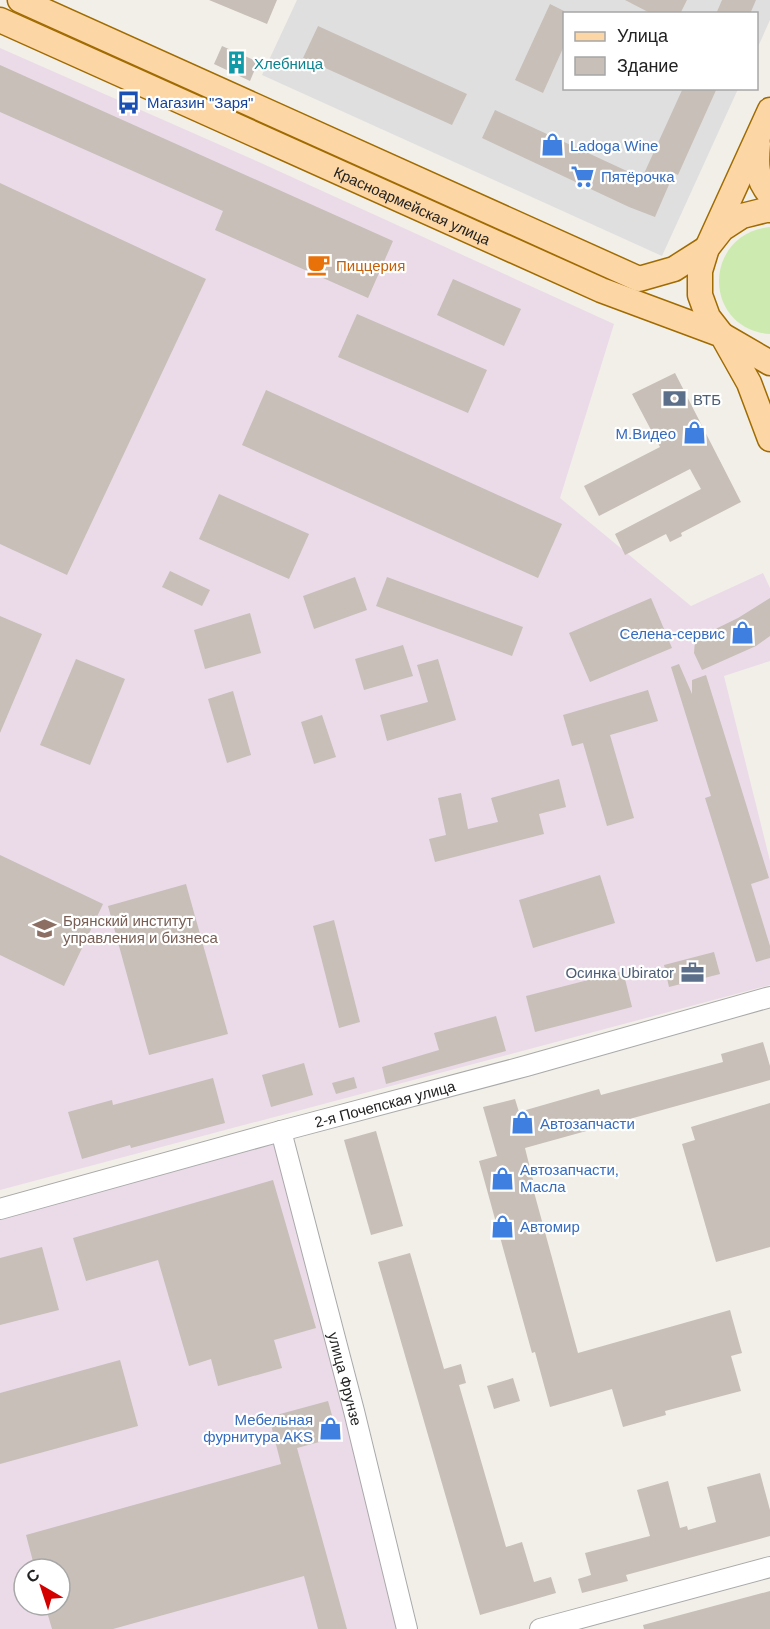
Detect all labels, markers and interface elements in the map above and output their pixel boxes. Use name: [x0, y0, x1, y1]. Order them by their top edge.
legend: [563, 12, 758, 90]
text: Улица: [617, 26, 669, 46]
building icon: Хлебница: [223, 50, 249, 76]
place label: Хлебница: [254, 55, 324, 72]
text: Здание: [617, 56, 678, 76]
bus stop icon: Магазин "Заря": [116, 89, 142, 115]
place label: Магазин "Заря": [147, 94, 253, 111]
shop icon: Ladoga Wine: [539, 132, 565, 158]
place label: Ladoga Wine: [570, 137, 658, 154]
street label: Красноармейская улица: [331, 163, 494, 248]
supermarket icon: Пятёрочка: [570, 163, 596, 189]
place label: Пятёрочка: [601, 168, 675, 185]
cafe icon: Пиццерия: [305, 252, 331, 278]
place label: Пиццерия: [336, 257, 405, 274]
bank icon: ВТБ: [662, 386, 688, 412]
place label: ВТБ: [693, 391, 721, 408]
shop icon: М.Видео: [681, 420, 707, 446]
place label: М.Видео: [616, 425, 676, 442]
shop icon: Селена-сервис: [730, 620, 756, 646]
place label: Селена-сервис: [620, 625, 725, 642]
place label: Брянский институт управления и бизнеса: [63, 912, 218, 946]
school or university icon: Брянский институт управления и бизнеса: [32, 916, 58, 942]
office icon: Осинка Ubirator: [679, 959, 705, 985]
place label: Осинка Ubirator: [565, 964, 674, 981]
street label: 2-я Почепская улица: [313, 1076, 458, 1130]
shop icon: Автозапчасти: [509, 1110, 535, 1136]
place label: Автозапчасти: [540, 1115, 635, 1132]
place label: Автозапчасти, Масла: [520, 1161, 619, 1195]
shop icon: Автозапчасти, Масла: [489, 1165, 515, 1191]
shop icon: Автомир: [489, 1213, 515, 1239]
place label: Автомир: [520, 1218, 580, 1235]
street label: улица Фрунзе: [325, 1330, 366, 1427]
place label: Мебельная фурнитура AKS: [203, 1411, 313, 1445]
shop icon: Мебельная фурнитура AKS: [318, 1415, 344, 1441]
north arrow: [12, 1557, 72, 1617]
text: С: [23, 1565, 43, 1586]

